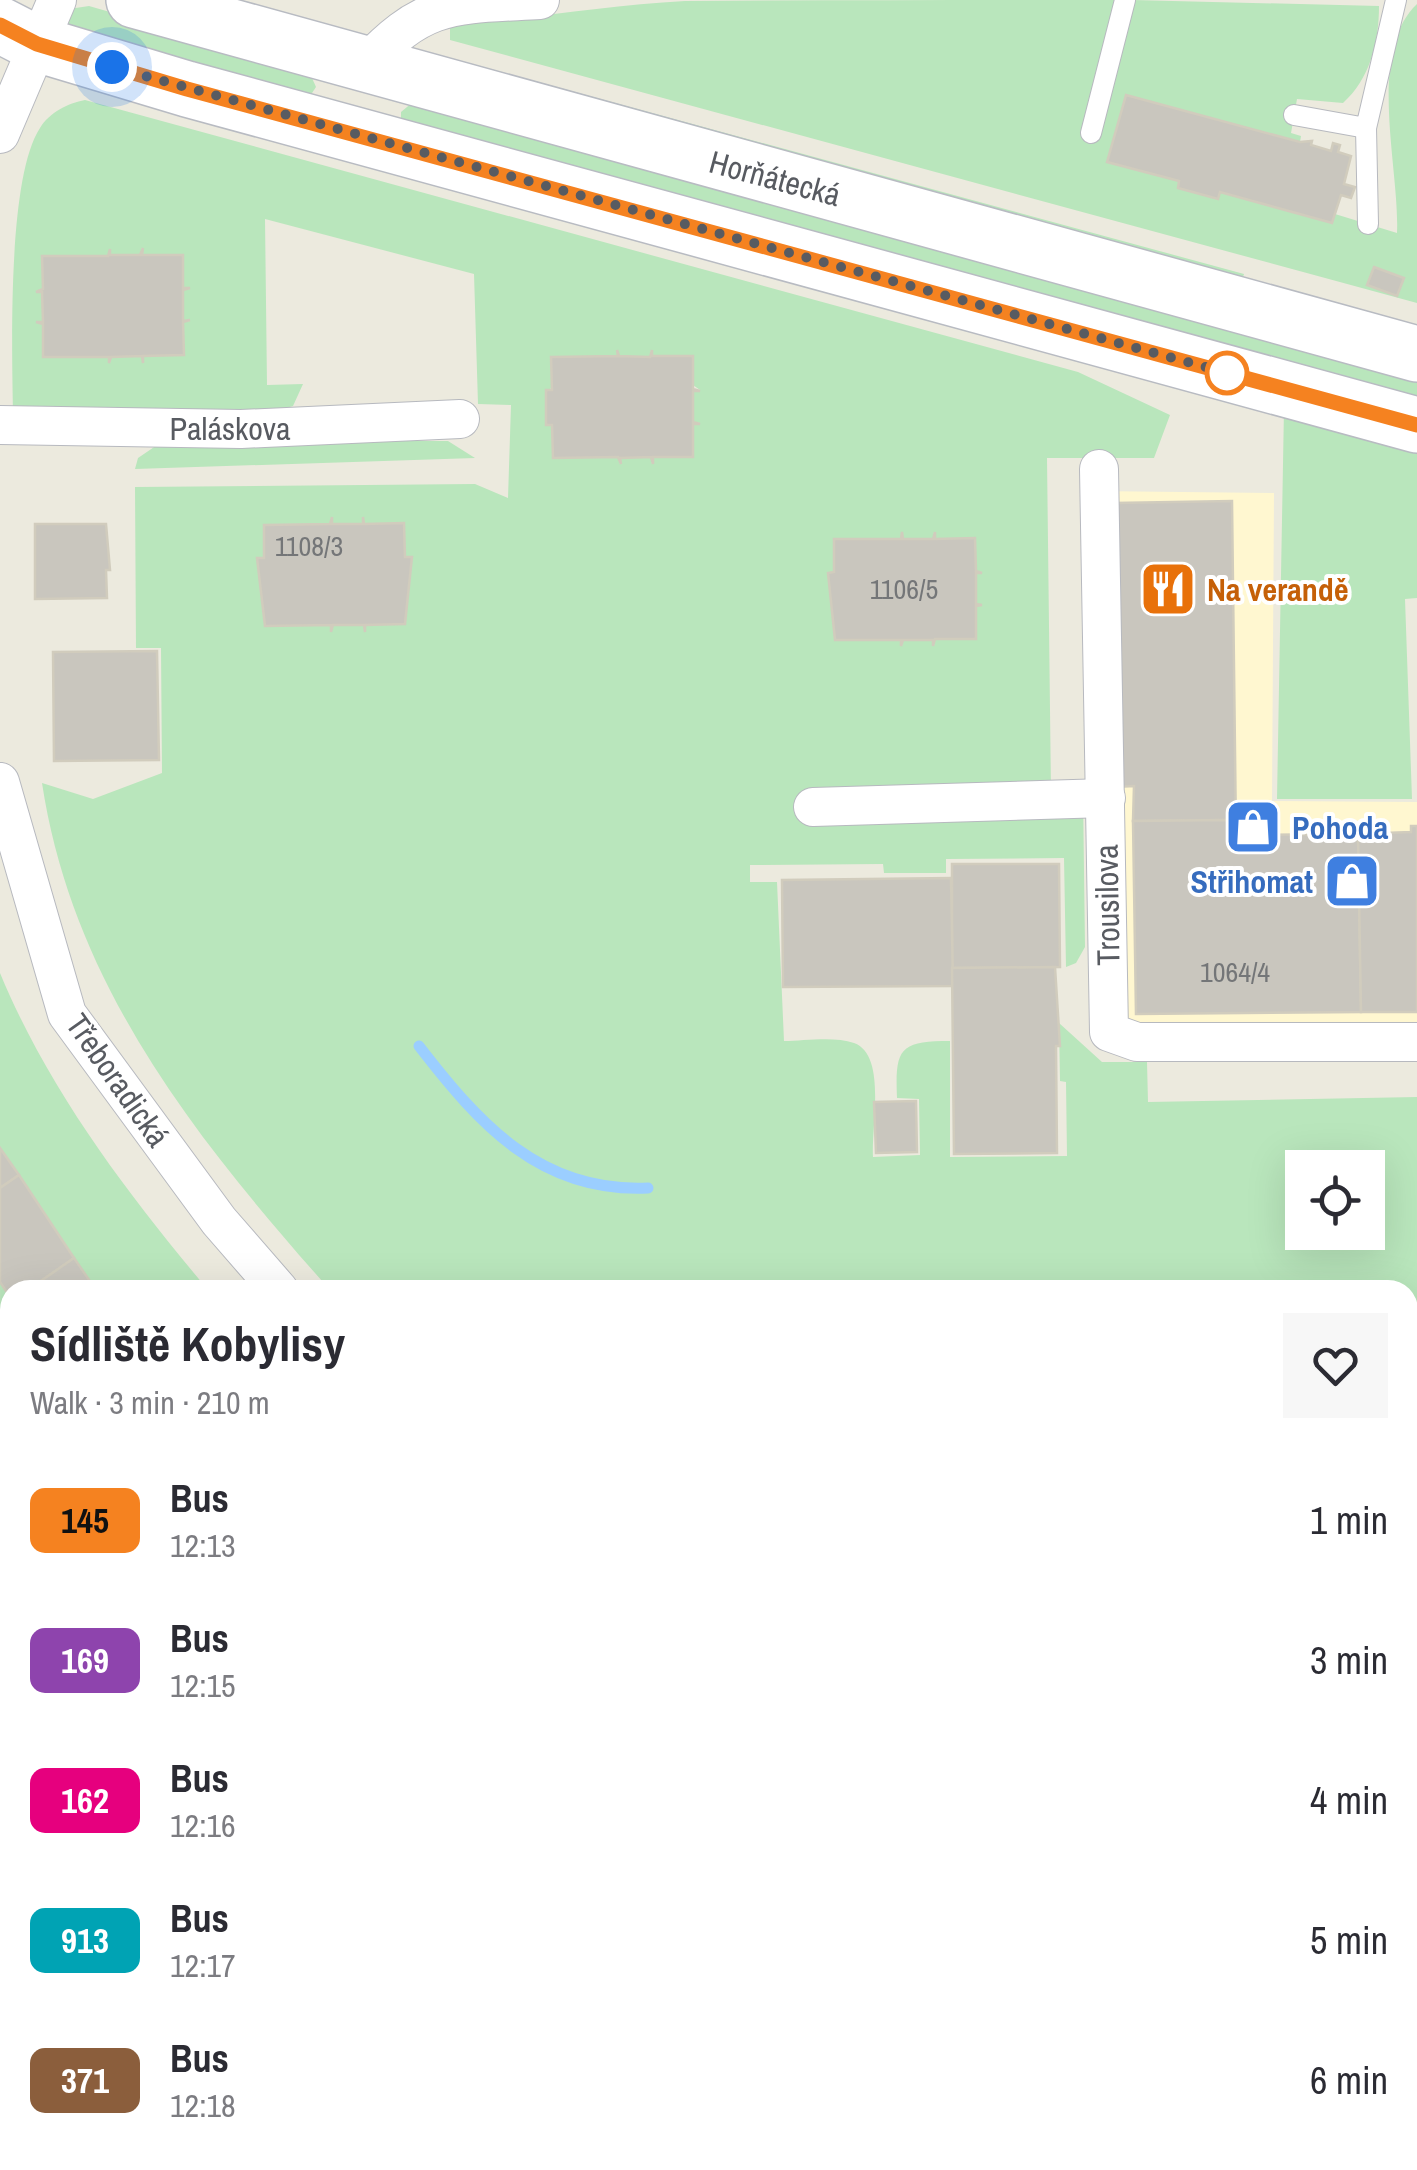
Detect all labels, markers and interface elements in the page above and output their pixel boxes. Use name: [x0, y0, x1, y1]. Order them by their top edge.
your location: [87, 42, 137, 92]
street label: Horňátecká: [705, 140, 846, 216]
unlabelled marker: [1206, 352, 1248, 394]
street label: Paláskova: [169, 407, 291, 450]
house number: 1108/3: [275, 527, 343, 565]
restaurant icon: Na verandě: [1138, 559, 1198, 619]
place label: Na verandě: [1207, 568, 1348, 611]
house number: 1106/5: [870, 570, 938, 608]
shop icon: Pohoda: [1223, 797, 1283, 857]
place label: Pohoda: [1292, 806, 1389, 849]
street label: Trousilova: [1084, 843, 1130, 966]
shop icon: Střihomat: [1322, 851, 1382, 911]
place label: Střihomat: [1191, 860, 1313, 903]
house number: 1064/4: [1200, 953, 1270, 991]
street label: Třeboradická: [56, 1005, 180, 1156]
map controls: [1285, 1150, 1385, 1250]
button: locate: [1285, 1150, 1385, 1250]
text: Sídliště Kobylisy: [30, 1311, 345, 1376]
button: heart: [1283, 1313, 1388, 1418]
text: Walk · 3 min · 210 m: [30, 1381, 270, 1424]
text: Bus: [170, 1473, 229, 1524]
text: 1 min: [1310, 1495, 1388, 1546]
text: 145: [61, 1497, 109, 1544]
text: 12:13: [170, 1524, 236, 1567]
text: Bus: [170, 1613, 229, 1664]
text: 3 min: [1310, 1635, 1388, 1686]
text: 169: [61, 1637, 109, 1684]
text: 12:15: [170, 1664, 236, 1707]
text: Bus: [170, 1753, 229, 1804]
text: 4 min: [1310, 1775, 1388, 1826]
text: 162: [61, 1777, 109, 1824]
text: 12:16: [170, 1804, 236, 1847]
text: Bus: [170, 1893, 229, 1944]
text: 5 min: [1310, 1915, 1388, 1966]
text: 913: [61, 1917, 109, 1964]
text: 12:17: [170, 1944, 236, 1987]
text: Bus: [170, 2033, 229, 2084]
text: 6 min: [1310, 2055, 1388, 2106]
text: 371: [61, 2057, 109, 2104]
text: 12:18: [170, 2084, 236, 2127]

